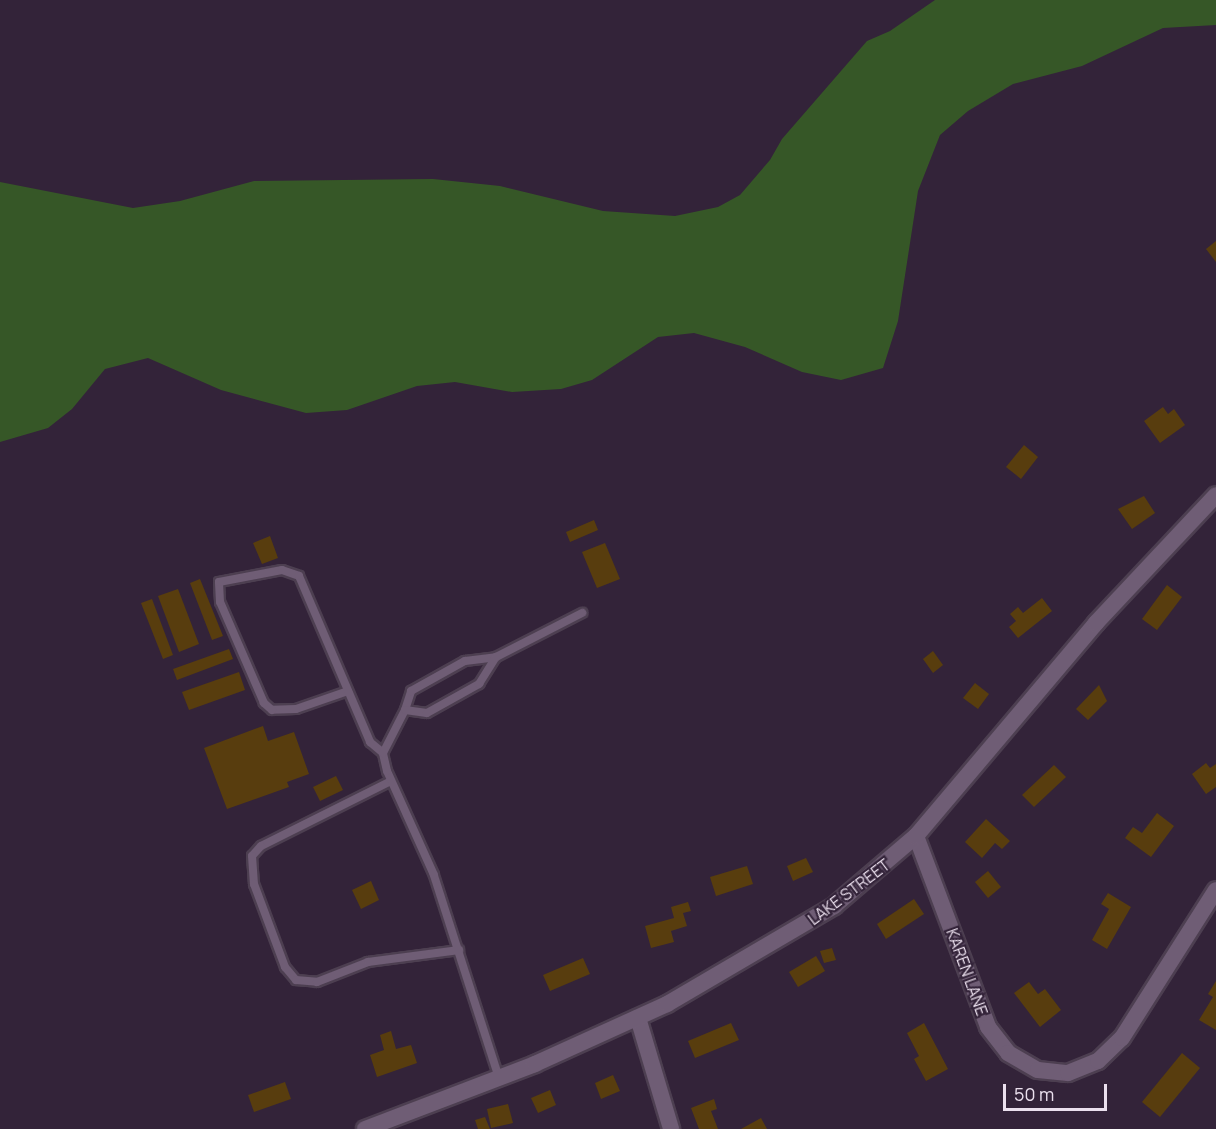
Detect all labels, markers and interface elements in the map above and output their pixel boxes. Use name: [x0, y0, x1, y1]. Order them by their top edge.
street label: LAKE STREET: [804, 855, 894, 929]
street label: KAREN LANE: [942, 926, 992, 1018]
scale bar: [1006, 1072, 1110, 1110]
text: 50 m: [1014, 1082, 1054, 1106]

